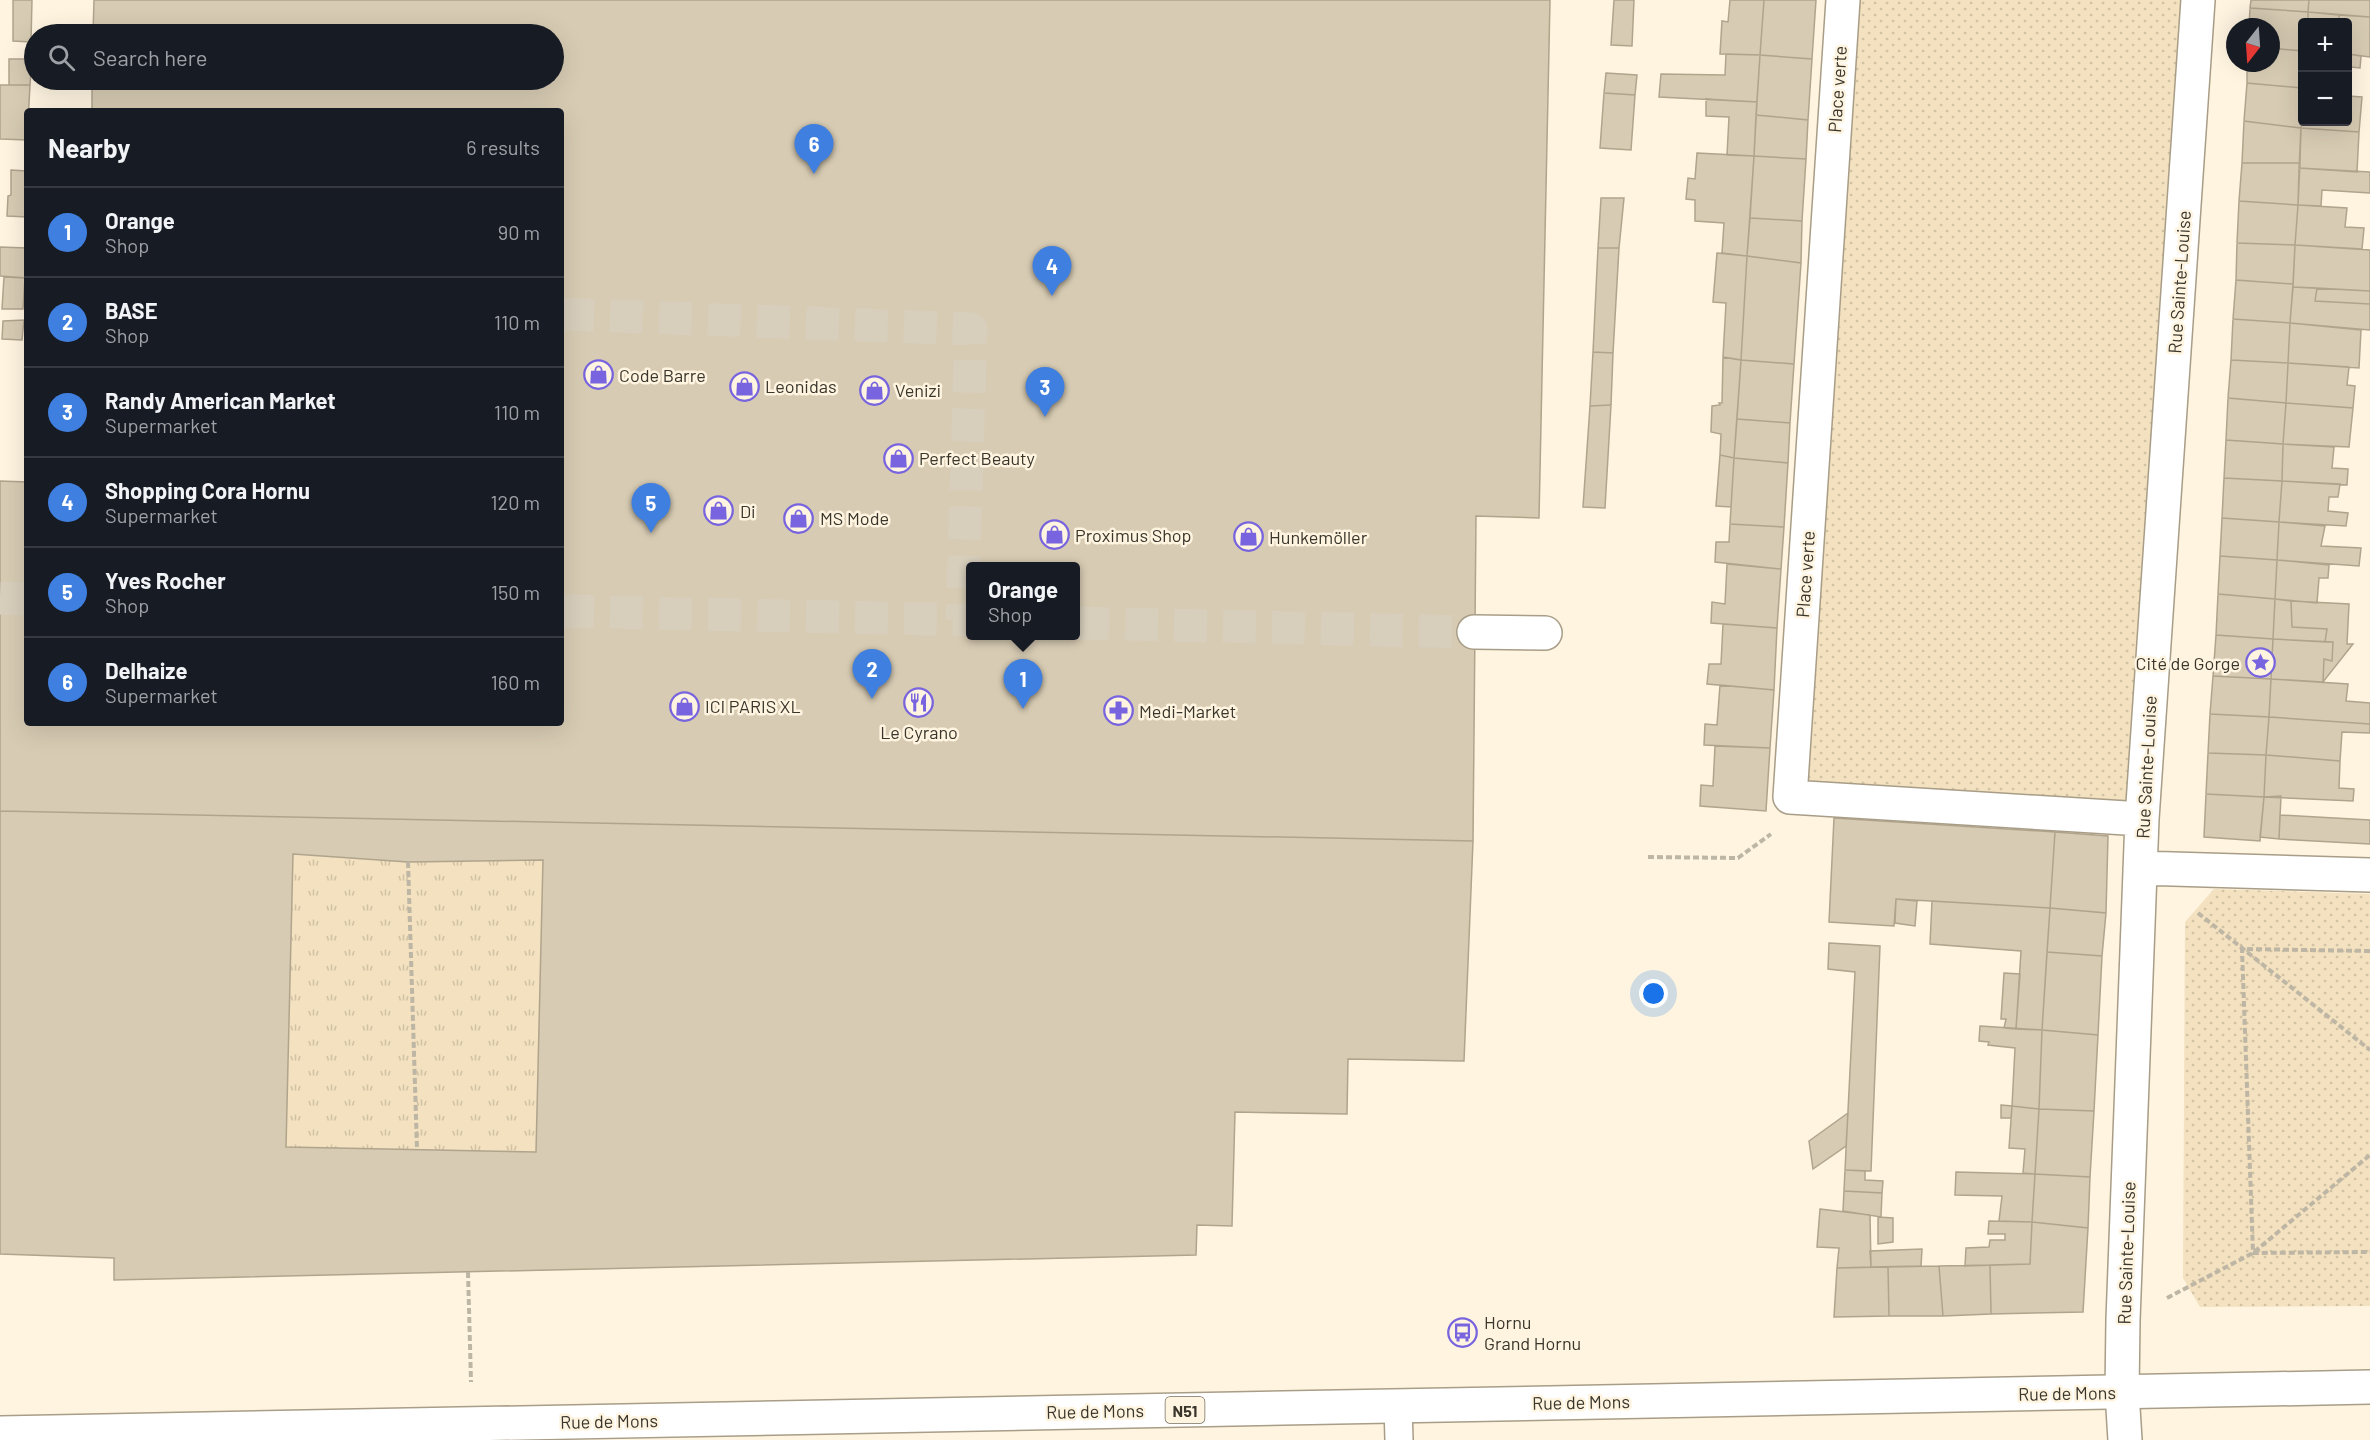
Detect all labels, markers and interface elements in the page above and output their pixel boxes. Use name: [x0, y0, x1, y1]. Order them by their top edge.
north arrow: [2226, 18, 2280, 72]
map controls: [2298, 18, 2352, 126]
button: +: [2298, 18, 2352, 72]
search box: [24, 24, 564, 90]
icon: search: [45, 41, 78, 74]
text: Search here: [93, 44, 207, 70]
street label: Place verte: [1823, 45, 1851, 133]
button: −: [2298, 72, 2352, 126]
pin: 6: [794, 124, 834, 174]
text: Nearby: [48, 132, 130, 163]
text: 6 results: [466, 135, 540, 159]
text: Orange: [105, 207, 175, 233]
street label: Rue Sainte-Louise: [2163, 210, 2195, 354]
text: 1: [64, 220, 71, 244]
text: 90 m: [498, 220, 540, 244]
text: Shop: [105, 233, 149, 257]
pin: 4: [1032, 246, 1072, 296]
text: BASE: [105, 297, 158, 323]
text: 2: [62, 310, 73, 334]
text: 110 m: [494, 310, 540, 334]
text: Shop: [105, 323, 149, 347]
shop icon: Code Barre: [582, 359, 614, 391]
place label: Code Barre: [619, 364, 706, 386]
pin: 3: [1026, 368, 1064, 417]
shop icon: Leonidas: [728, 370, 760, 402]
shop icon: Venizi: [858, 374, 890, 406]
place label: Leonidas: [765, 375, 837, 397]
place label: Venizi: [895, 379, 941, 401]
text: Randy American Market: [105, 387, 336, 413]
text: 3: [62, 400, 73, 424]
text: 110 m: [494, 400, 540, 424]
text: Supermarket: [105, 413, 218, 437]
shop icon: Perfect Beauty: [882, 442, 914, 474]
place label: Perfect Beauty: [919, 447, 1035, 469]
text: Shopping Cora Hornu: [105, 477, 310, 503]
pin: 5: [632, 484, 670, 533]
text: 4: [61, 490, 74, 514]
text: 120 m: [490, 490, 540, 514]
shop icon: Di: [703, 495, 735, 527]
place label: Di: [740, 500, 756, 522]
shop icon: MS Mode: [783, 502, 815, 534]
text: Supermarket: [105, 503, 218, 527]
place label: MS Mode: [820, 507, 889, 529]
shop icon: Proximus Shop: [1038, 519, 1070, 551]
shop icon: Hunkemöller: [1232, 521, 1264, 553]
place label: Proximus Shop: [1075, 524, 1192, 546]
place label: Hunkemöller: [1269, 526, 1368, 548]
street label: Place verte: [1791, 530, 1819, 618]
popup: [966, 562, 1080, 640]
text: Yves Rocher: [105, 567, 226, 593]
text: Orange: [988, 576, 1058, 602]
text: 5: [62, 580, 73, 604]
text: 150 m: [491, 580, 540, 604]
text: Shop: [105, 593, 149, 617]
text: Shop: [988, 602, 1032, 626]
place icon: Cité de Gorge: [2245, 647, 2277, 679]
pin: 2: [852, 650, 892, 699]
place label: Cité de Gorge: [2136, 652, 2240, 674]
text: Delhaize: [105, 657, 187, 683]
pin: 1: [1004, 660, 1042, 709]
text: 6: [62, 670, 73, 694]
text: 160 m: [491, 670, 540, 694]
text: Supermarket: [105, 683, 218, 707]
restaurant icon: Le Cyrano: [903, 687, 935, 719]
shop icon: ICI PARIS XL: [668, 690, 700, 722]
place label: ICI PARIS XL: [705, 695, 801, 717]
pharmacy icon: Medi-Market: [1102, 695, 1134, 727]
street label: Rue Sainte-Louise: [2131, 695, 2161, 839]
place label: Medi-Market: [1139, 700, 1236, 722]
place label: Le Cyrano: [880, 721, 958, 743]
your location: [1639, 979, 1668, 1008]
street label: Rue Sainte-Louise: [2113, 1181, 2139, 1325]
place label: Hornu Grand Hornu: [1484, 1311, 1581, 1354]
bus stop icon: Hornu Grand Hornu: [1447, 1316, 1479, 1348]
street label: Rue de Mons: [2018, 1381, 2116, 1405]
street label: Rue de Mons: [1532, 1390, 1630, 1414]
road number: N51: [1166, 1397, 1204, 1423]
street label: Rue de Mons: [1046, 1399, 1144, 1423]
street label: Rue de Mons: [560, 1409, 658, 1433]

